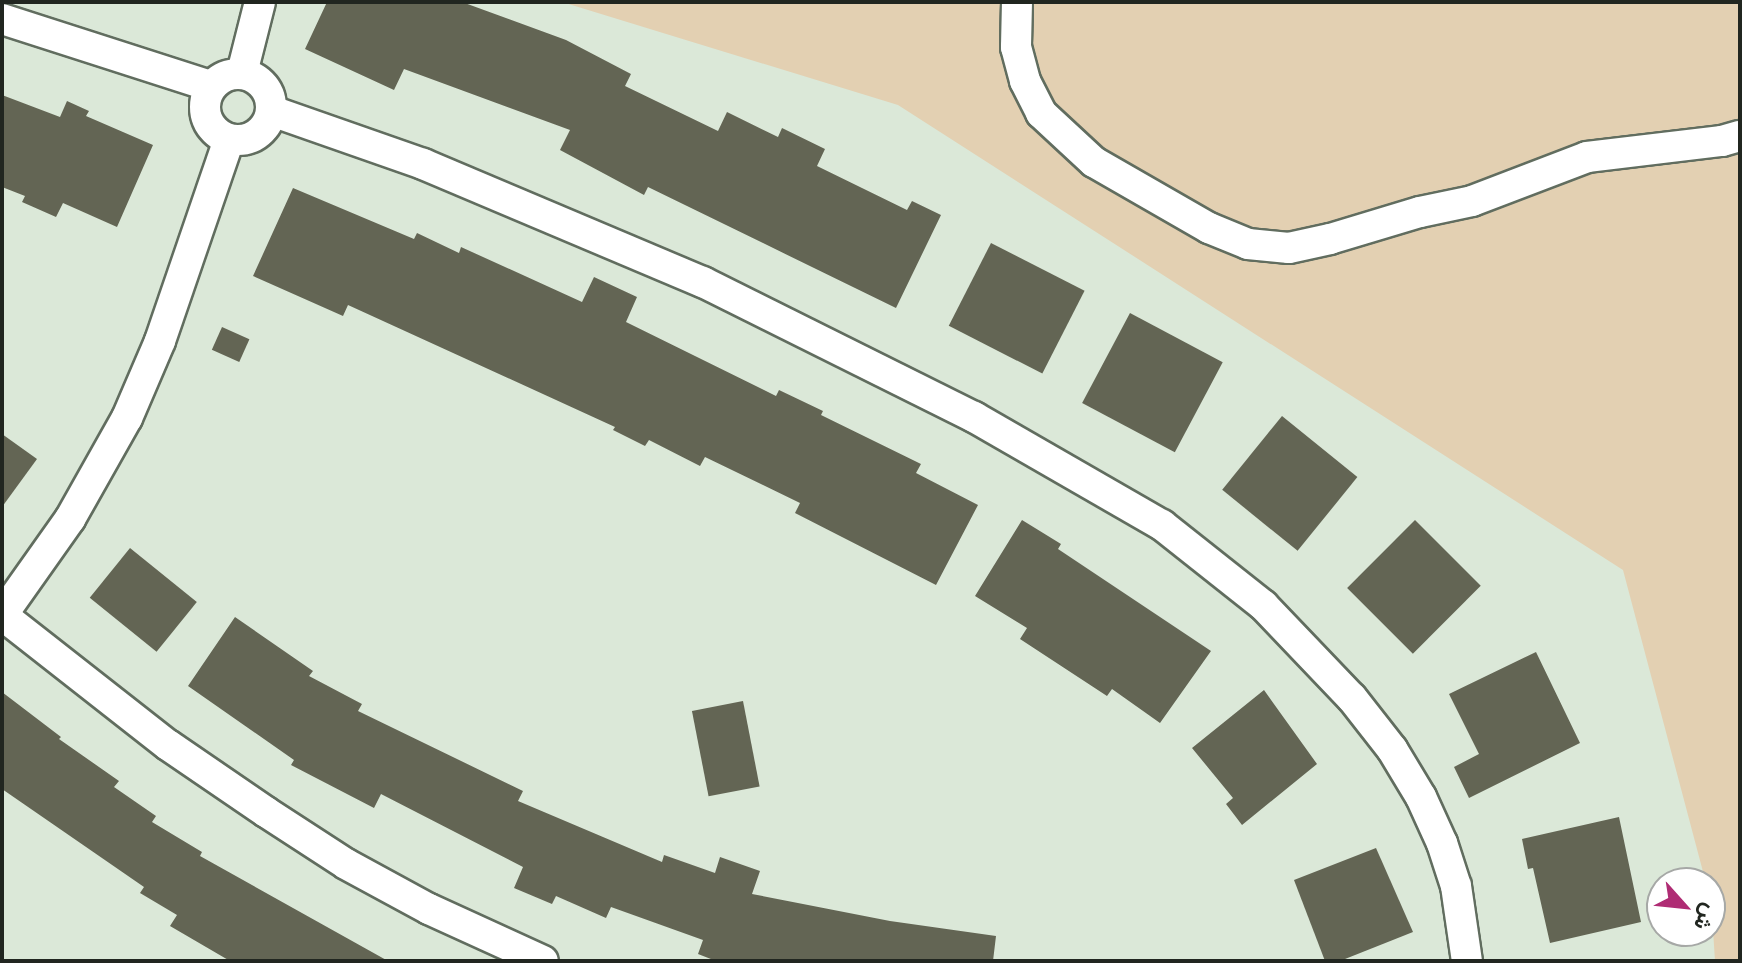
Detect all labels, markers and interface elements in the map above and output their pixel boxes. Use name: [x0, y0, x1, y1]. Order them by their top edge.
north arrow: [1646, 867, 1726, 947]
text: ش: [1686, 898, 1726, 936]

